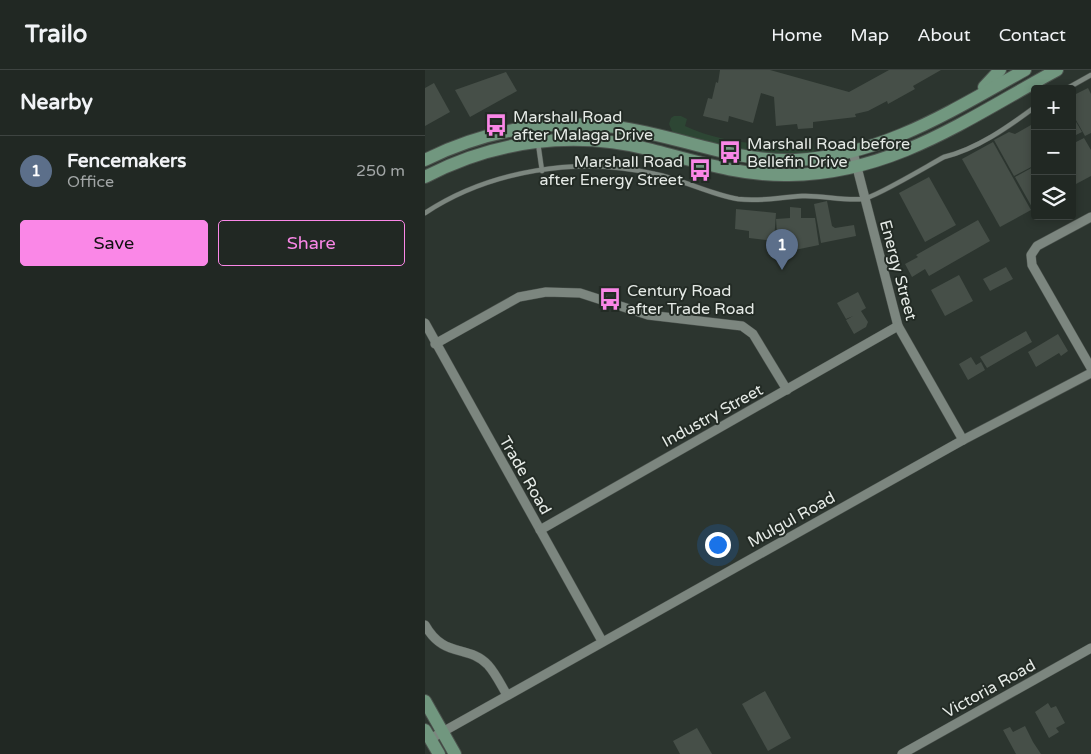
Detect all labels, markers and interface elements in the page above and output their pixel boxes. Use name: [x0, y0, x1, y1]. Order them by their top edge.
text: Trailo: [25, 20, 87, 49]
text: Home: [771, 24, 822, 46]
text: Map: [850, 24, 889, 46]
text: About: [917, 24, 971, 46]
text: Contact: [999, 24, 1066, 46]
map controls: [1031, 85, 1076, 220]
button: +: [1031, 85, 1076, 130]
text: Nearby: [20, 90, 93, 115]
place label: Marshall Road after Malaga Drive: [513, 107, 653, 145]
bus stop icon: Marshall Road after Malaga Drive: [483, 112, 509, 138]
button: −: [1031, 130, 1076, 175]
place label: Marshall Road before Bellefin Drive: [747, 134, 910, 172]
bus stop icon: Marshall Road before Bellefin Drive: [717, 139, 743, 165]
text: Fencemakers: [67, 150, 186, 172]
place label: Marshall Road after Energy Street: [540, 152, 683, 190]
bus stop icon: Marshall Road after Energy Street: [687, 157, 713, 183]
text: 1: [31, 161, 41, 181]
text: 250 m: [356, 161, 405, 181]
text: Office: [67, 172, 114, 192]
button: layers: [1031, 175, 1076, 220]
street label: Energy Street: [875, 218, 921, 323]
button: Save: [20, 220, 208, 266]
button: Share: [218, 220, 405, 266]
pin: 1: [766, 229, 798, 270]
place label: Century Road after Trade Road: [627, 281, 755, 319]
bus stop icon: Century Road after Trade Road: [597, 286, 623, 312]
street label: Industry Street: [659, 380, 766, 452]
street label: Trade Road: [495, 433, 556, 518]
street label: Mulgul Road: [744, 488, 839, 552]
your location: [705, 532, 731, 558]
street label: Victoria Road: [940, 655, 1039, 723]

